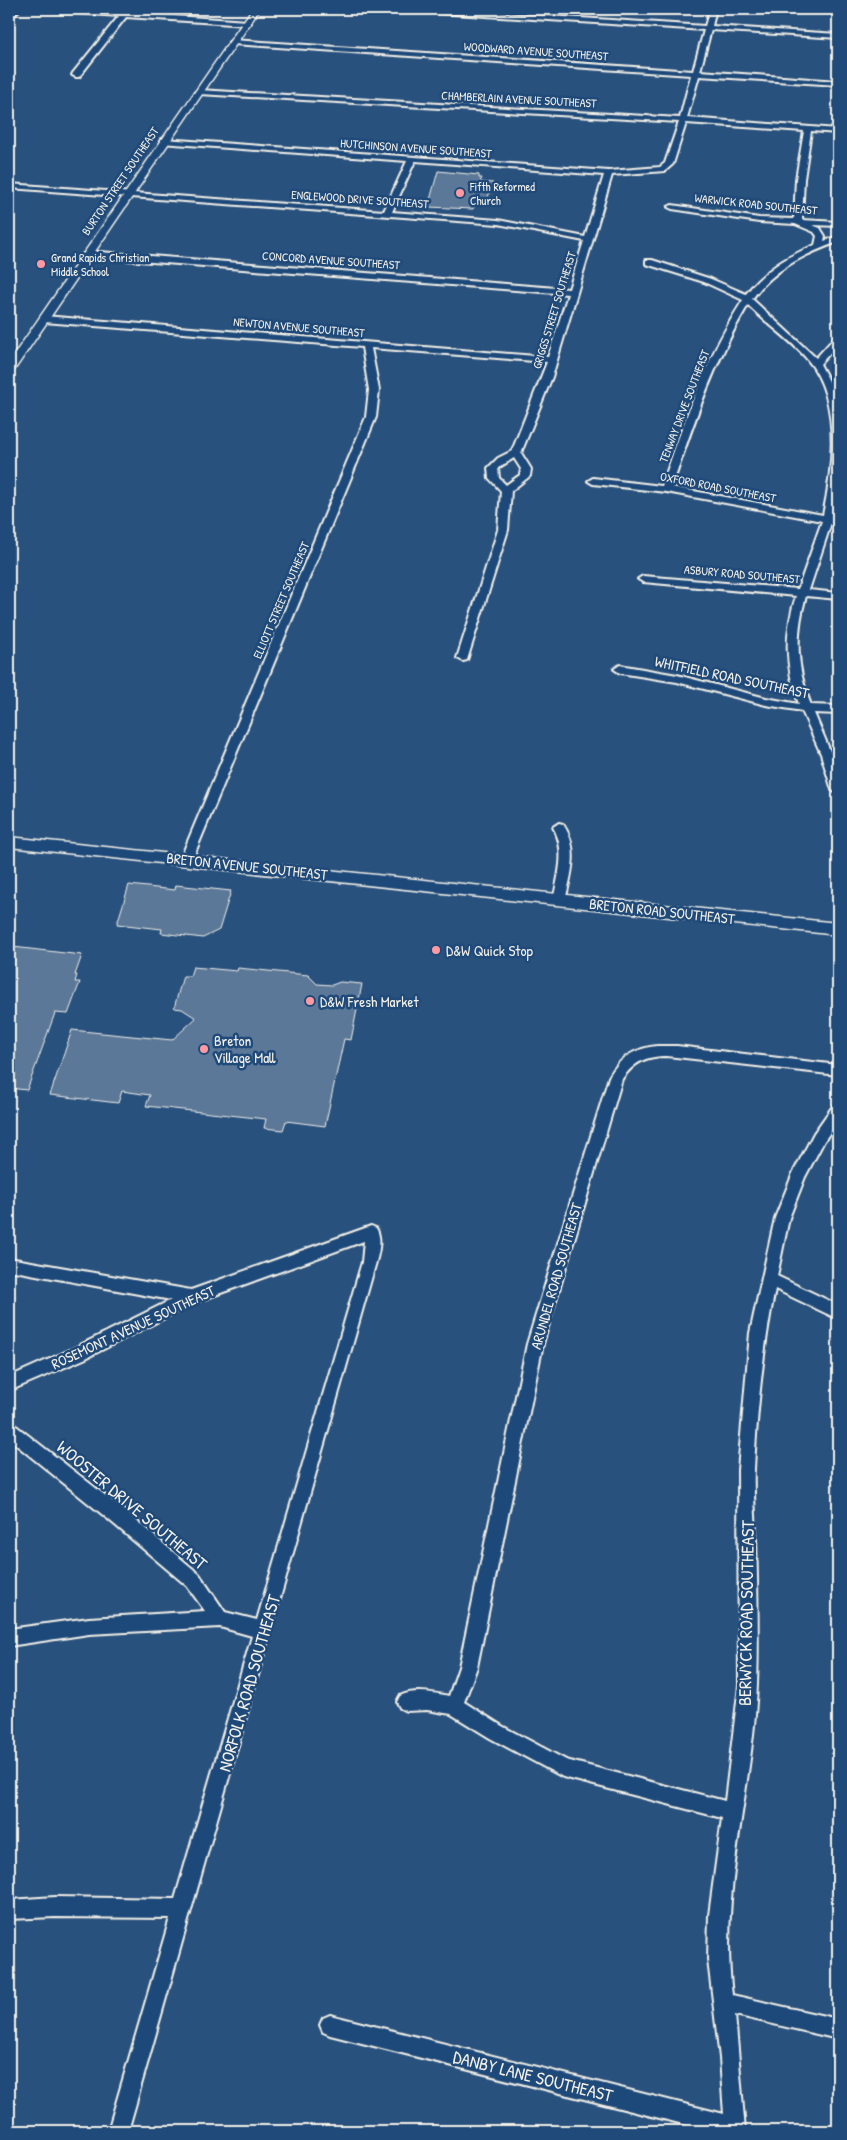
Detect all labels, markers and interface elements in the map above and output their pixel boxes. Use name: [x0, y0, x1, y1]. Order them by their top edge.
street label: WOODWARD AVENUE SOUTHEAST: [463, 37, 609, 65]
street label: CHAMBERLAIN AVENUE SOUTHEAST: [441, 86, 597, 112]
street label: BURTON STREET SOUTHEAST: [77, 123, 163, 239]
street label: HUTCHINSON AVENUE SOUTHEAST: [340, 134, 493, 162]
place label: Fifth Reformed Church: [469, 178, 535, 209]
street label: ENGLEWOOD DRIVE SOUTHEAST: [291, 186, 430, 212]
marker: Fifth Reformed Church: [454, 187, 466, 199]
street label: WARWICK ROAD SOUTHEAST: [694, 189, 819, 219]
street label: CONCORD AVENUE SOUTHEAST: [262, 247, 401, 273]
place label: Grand Rapids Christian Middle School: [51, 249, 149, 280]
street label: GRIGGS STREET SOUTHEAST: [528, 249, 580, 371]
marker: Grand Rapids Christian Middle School: [35, 258, 47, 270]
street label: NEWTON AVENUE SOUTHEAST: [233, 313, 366, 341]
street label: TENWAY DRIVE SOUTHEAST: [655, 347, 714, 465]
street label: OXFORD ROAD SOUTHEAST: [659, 467, 778, 507]
street label: ELLIOTT STREET SOUTHEAST: [249, 539, 314, 661]
street label: ASBURY ROAD SOUTHEAST: [683, 560, 801, 588]
street label: WHITFIELD ROAD SOUTHEAST: [653, 650, 812, 704]
street label: BRETON AVENUE SOUTHEAST: [165, 847, 330, 885]
street label: BRETON ROAD SOUTHEAST: [588, 893, 737, 929]
place label: D&W Quick Stop: [446, 940, 534, 961]
marker: D&W Quick Stop: [430, 944, 442, 956]
place label: D&W Fresh Market: [320, 991, 419, 1012]
marker: D&W Fresh Market: [304, 995, 316, 1007]
place label: Breton Village Mall: [214, 1030, 276, 1068]
marker: Breton Village Mall: [198, 1043, 210, 1055]
street label: ARUNDEL ROAD SOUTHEAST: [525, 1199, 587, 1352]
street label: ROSEMONT AVENUE SOUTHEAST: [48, 1279, 219, 1374]
street label: WOOSTER DRIVE SOUTHEAST: [51, 1434, 213, 1576]
street label: BERWYCK ROAD SOUTHEAST: [732, 1519, 760, 1706]
street label: NORFOLK ROAD SOUTHEAST: [212, 1591, 286, 1774]
street label: DANBY LANE SOUTHEAST: [451, 2044, 616, 2108]

